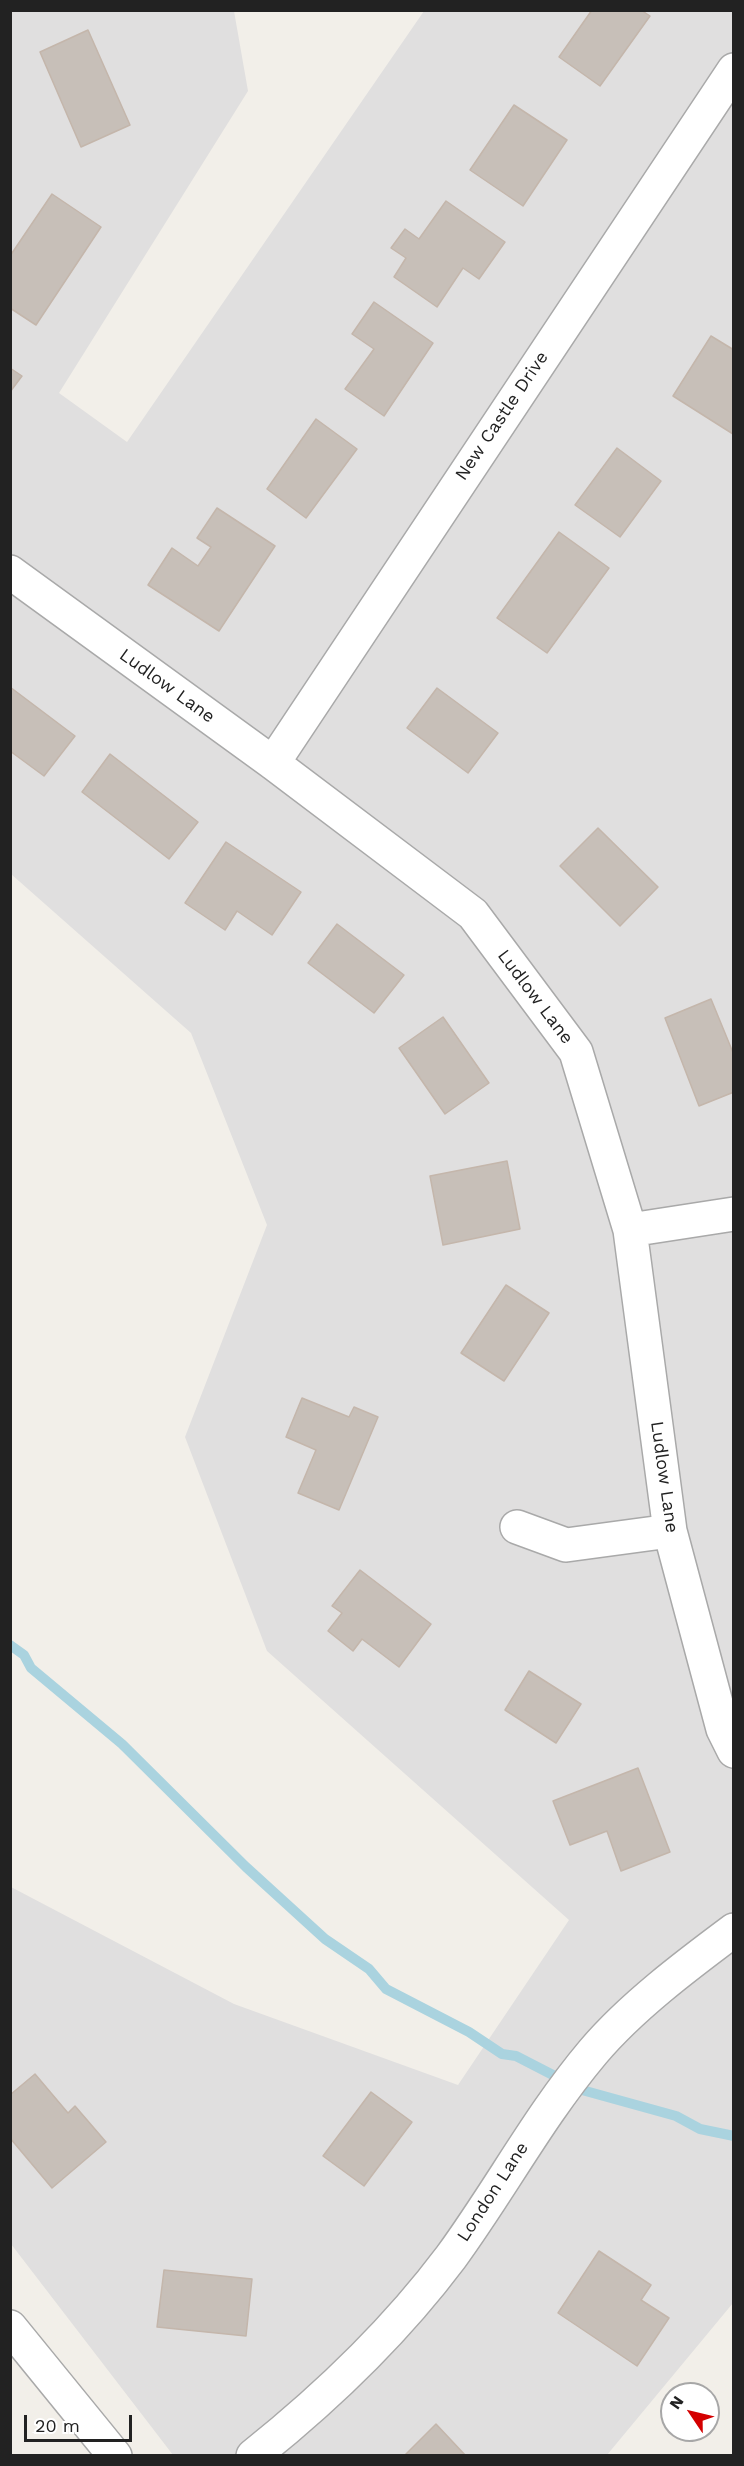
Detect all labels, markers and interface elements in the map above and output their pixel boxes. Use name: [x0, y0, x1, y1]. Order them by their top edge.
street label: New Castle Drive: [451, 347, 553, 485]
street label: Ludlow Lane: [115, 644, 219, 728]
street label: Ludlow Lane: [492, 946, 578, 1048]
street label: Ludlow Lane: [645, 1420, 683, 1534]
street label: London Lane: [453, 2138, 533, 2246]
north arrow: [660, 2382, 720, 2442]
text: N: [665, 2392, 688, 2413]
scale bar: [27, 2403, 135, 2441]
text: 20 m: [35, 2415, 80, 2436]

